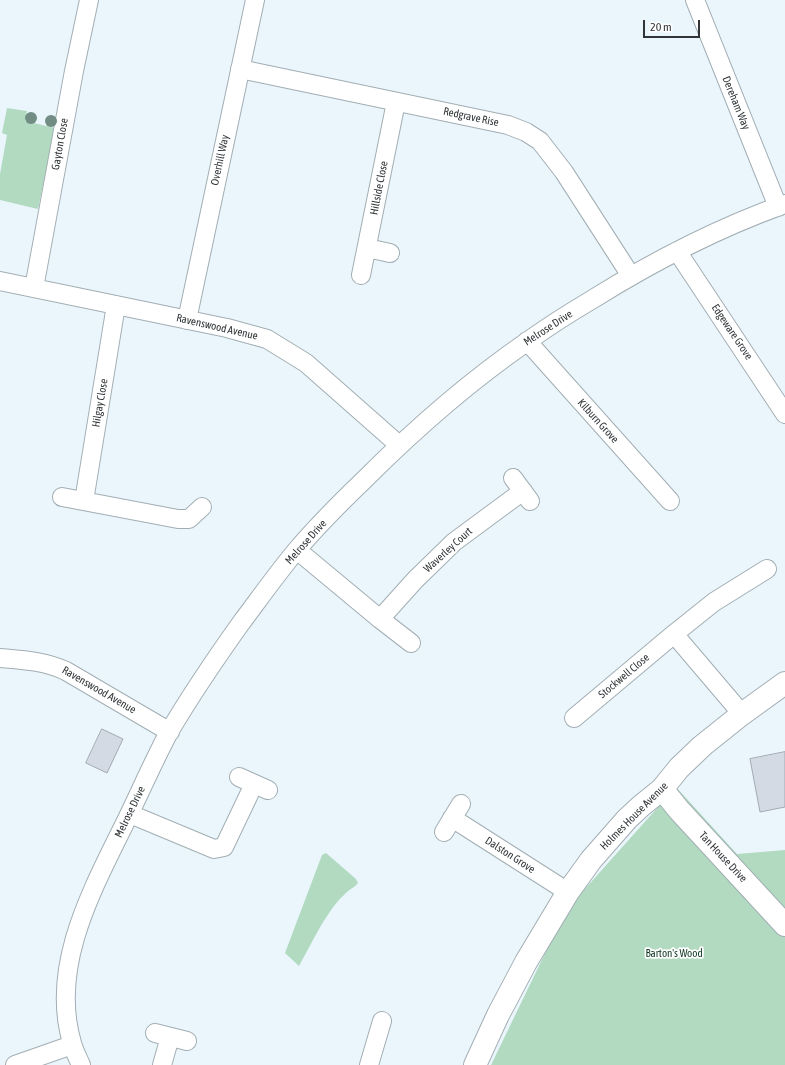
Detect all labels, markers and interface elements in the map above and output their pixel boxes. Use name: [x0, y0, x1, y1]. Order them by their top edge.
scale bar: [645, 12, 702, 38]
text: 20 m: [650, 20, 672, 34]
street label: Dereham Way: [719, 74, 753, 132]
street label: Redgrave Rise: [442, 105, 500, 129]
street label: Gayton Close: [49, 117, 71, 171]
street label: Overhill Way: [208, 133, 232, 187]
street label: Hillside Close: [367, 160, 391, 216]
street label: Edgeware Grove: [709, 302, 755, 362]
street label: Melrose Drive: [521, 307, 575, 349]
street label: Ravenswood Avenue: [175, 311, 259, 343]
street label: Hilgay Close: [89, 378, 111, 428]
street label: Kilburn Grove: [575, 396, 621, 446]
street label: Melrose Drive: [283, 517, 329, 567]
street label: Waverley Court: [421, 525, 475, 575]
street label: Stockwell Close: [596, 651, 652, 701]
street label: Ravenswood Avenue: [60, 663, 138, 717]
street label: Holmes House Avenue: [597, 779, 671, 853]
street label: Melrose Drive: [112, 784, 148, 840]
street label: Tan House Drive: [696, 829, 750, 885]
street label: Dalston Grove: [483, 834, 537, 876]
park label: Barton's Wood: [645, 947, 703, 961]

